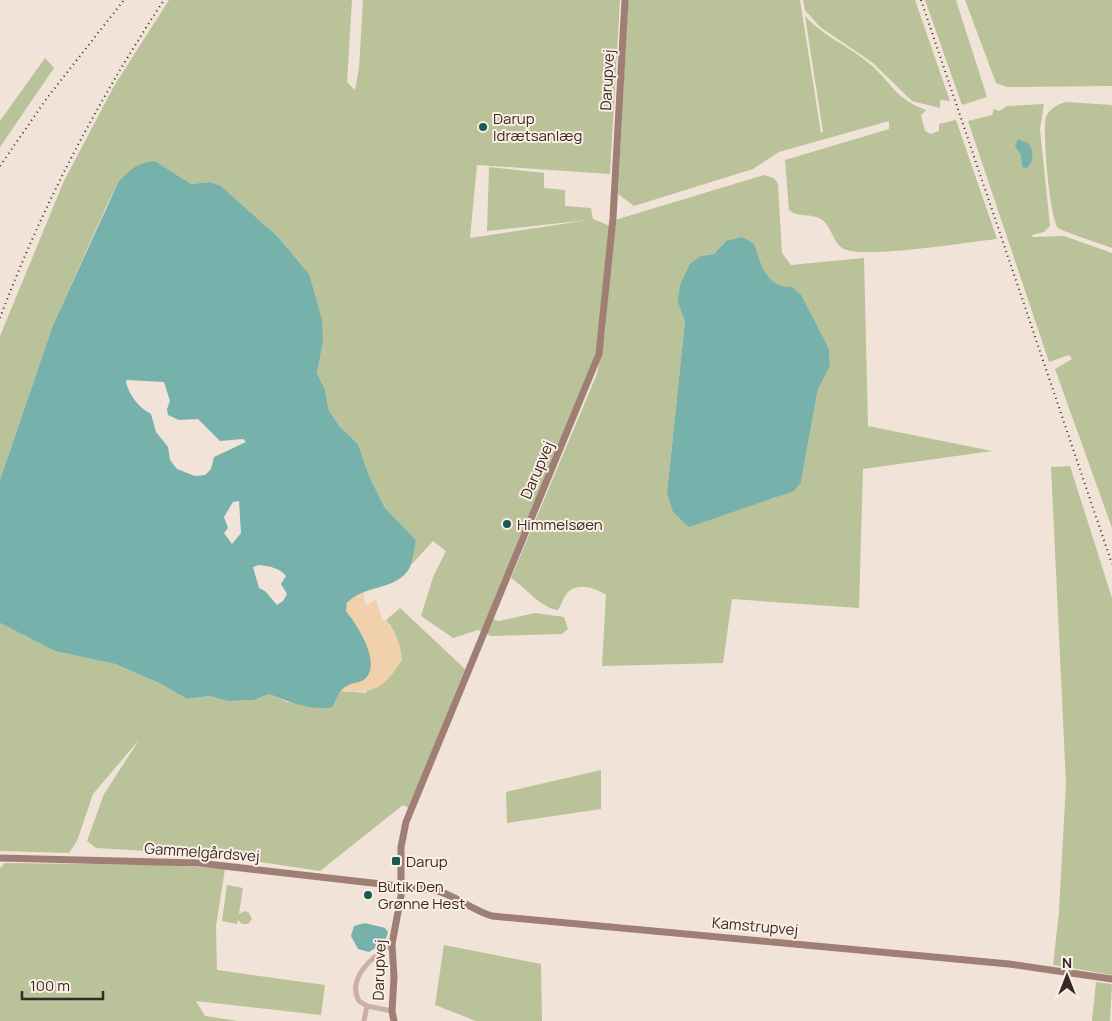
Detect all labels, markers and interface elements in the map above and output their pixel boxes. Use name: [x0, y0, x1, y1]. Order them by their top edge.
street label: Darupvej: [595, 49, 619, 111]
place label: Darup Idrætsanlæg: [493, 108, 582, 146]
marker: Darup Idrætsanlæg: [477, 121, 489, 133]
street label: Darupvej: [515, 438, 559, 502]
place label: Himmelsøen: [517, 514, 603, 535]
marker: Himmelsøen: [501, 518, 513, 530]
street label: Gammelgårdsvej: [144, 838, 260, 866]
place label: Darup: [406, 851, 448, 872]
marker: Darup: [390, 855, 402, 867]
place label: Butik Den Grønne Hest: [378, 876, 465, 914]
marker: Butik Den Grønne Hest: [362, 889, 374, 901]
street label: Kamstrupvej: [711, 912, 799, 940]
street label: Darupvej: [367, 939, 391, 1001]
north arrow: [1042, 951, 1092, 1001]
text: N: [1062, 953, 1072, 972]
scale bar: [22, 968, 104, 1000]
text: 100 m: [30, 975, 70, 996]

